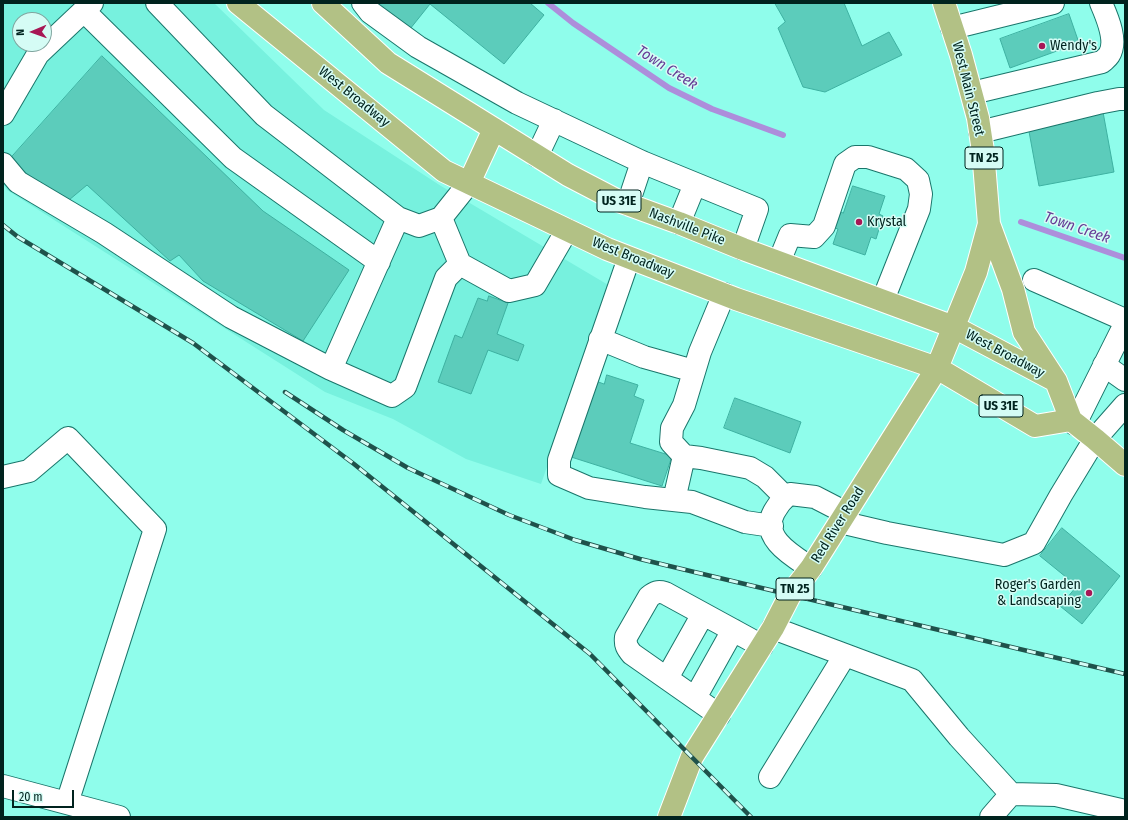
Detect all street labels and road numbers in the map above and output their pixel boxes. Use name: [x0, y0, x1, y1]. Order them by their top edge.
street label: West Main Street: [948, 40, 988, 138]
street label: West Broadway: [315, 63, 393, 131]
road number: TN 25: [965, 147, 1003, 169]
road number: US 31E: [597, 190, 641, 212]
street label: Nashville Pike: [647, 205, 727, 249]
street label: West Broadway: [590, 234, 676, 282]
street label: West Broadway: [963, 326, 1047, 382]
road number: US 31E: [979, 395, 1023, 417]
street label: Red River Road: [808, 484, 868, 566]
road number: TN 25: [776, 578, 814, 600]

